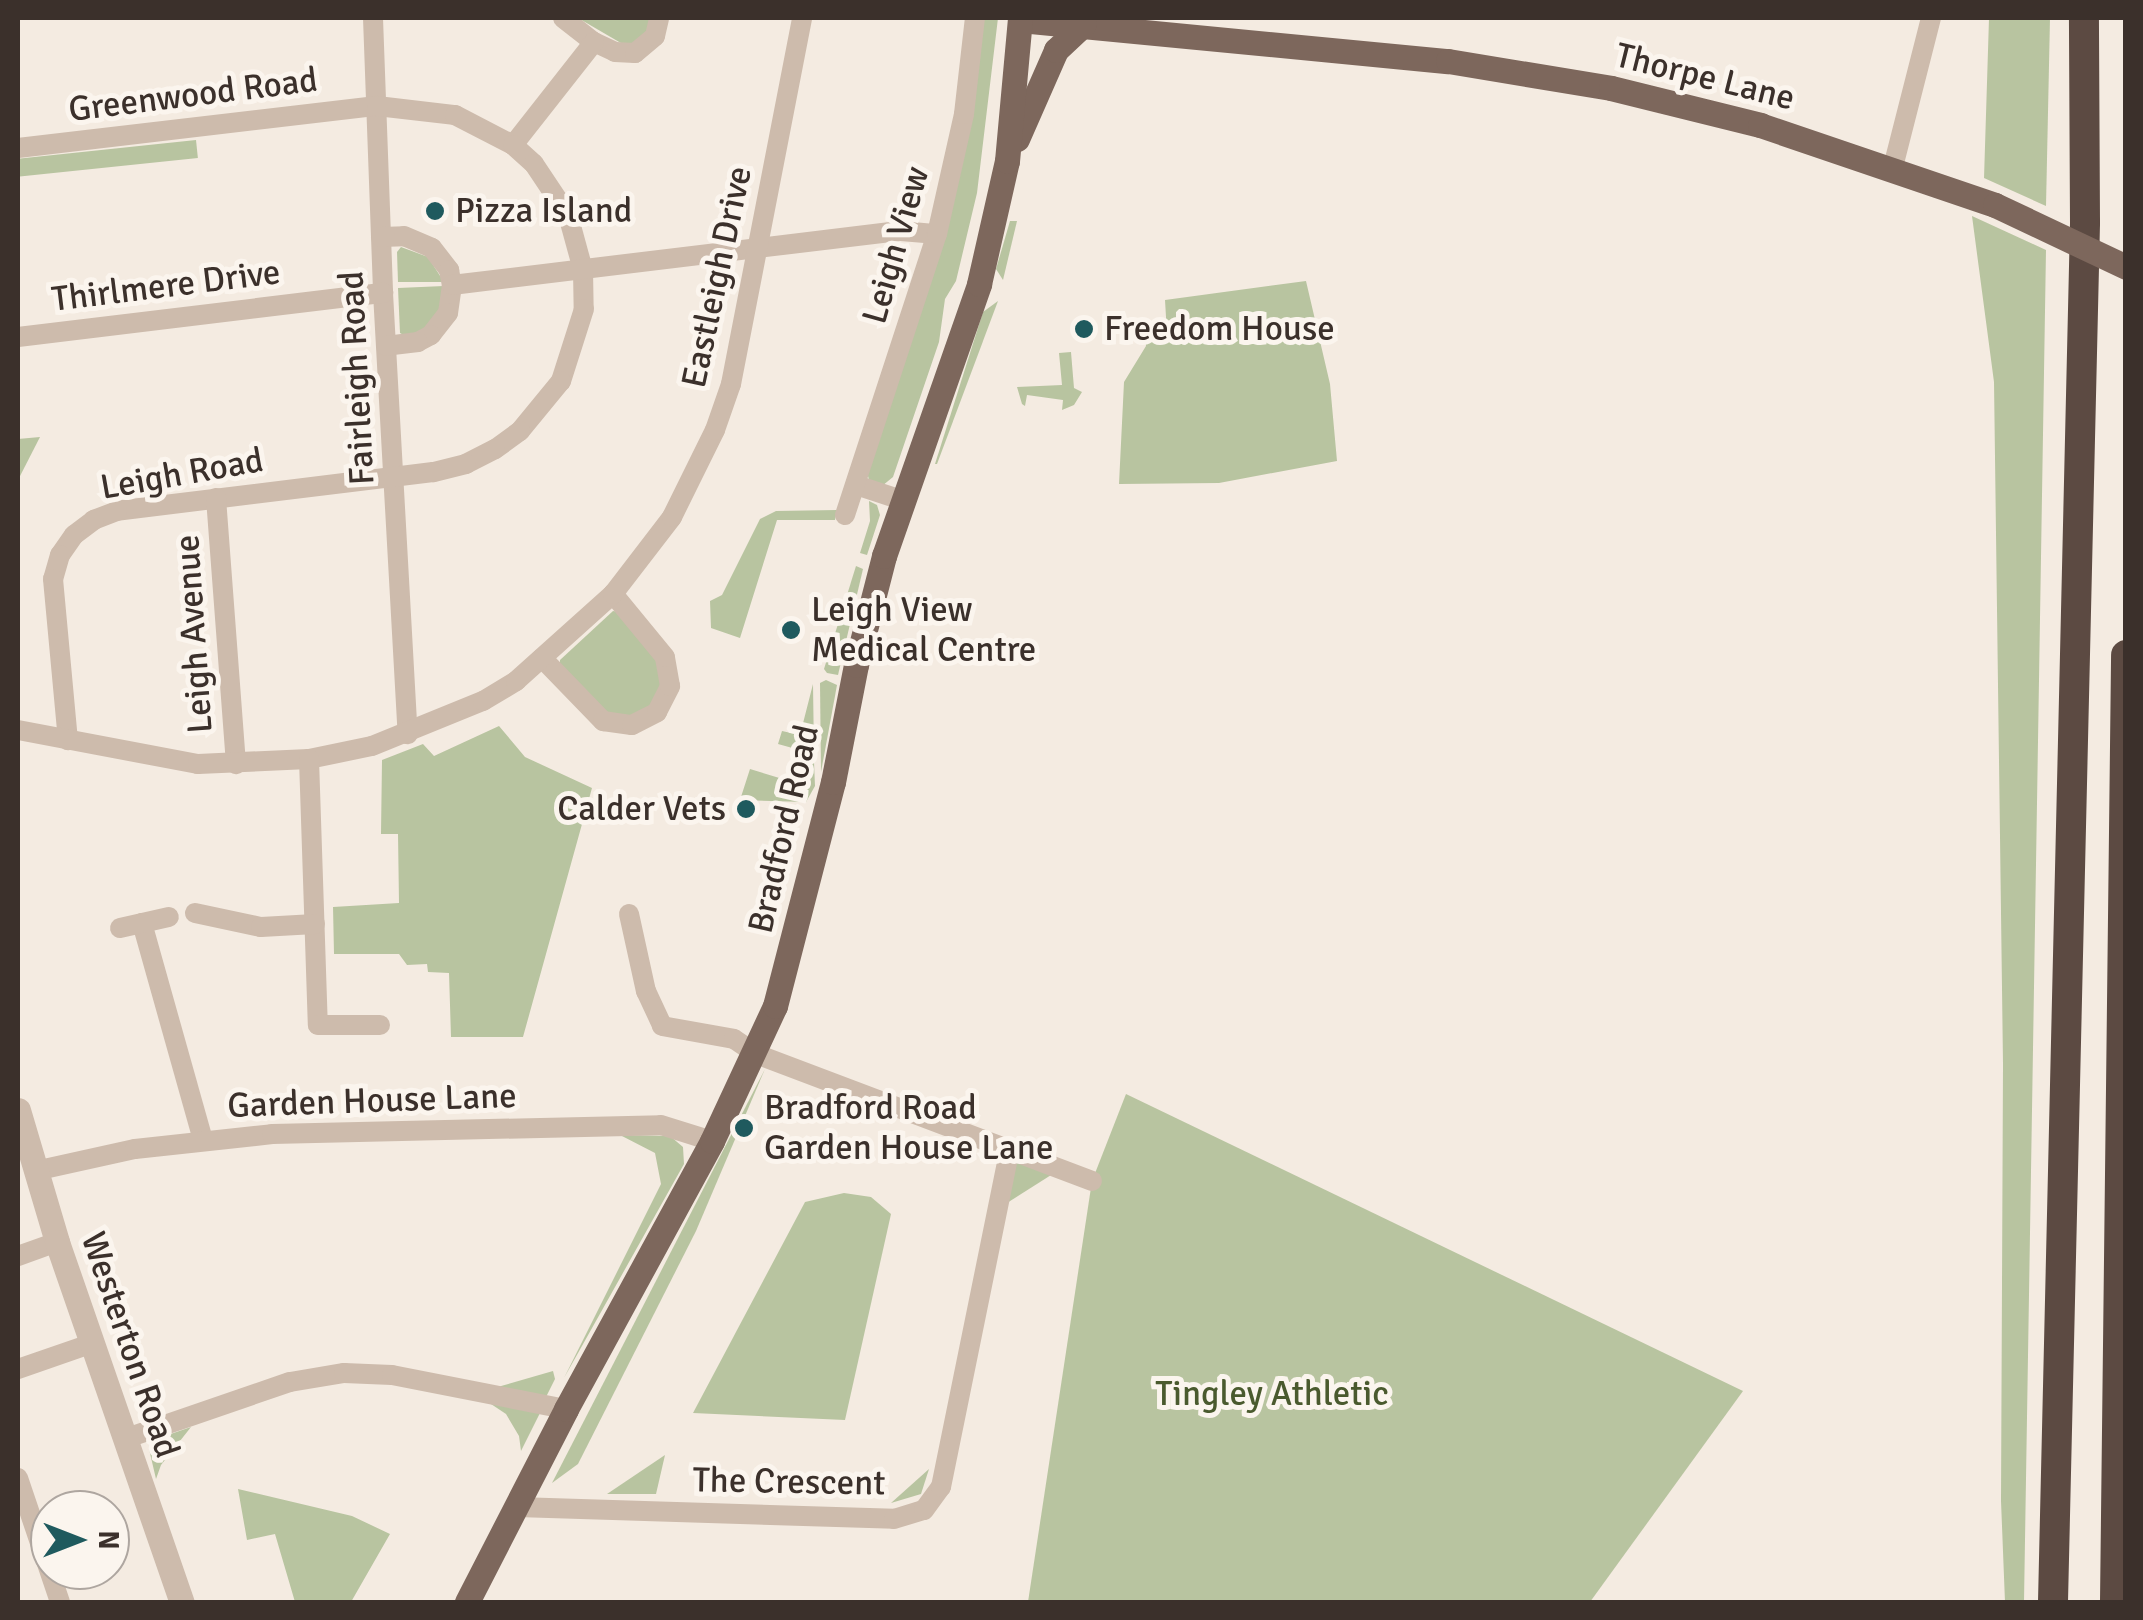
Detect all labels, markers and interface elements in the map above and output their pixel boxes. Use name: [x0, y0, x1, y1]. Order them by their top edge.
street label: Thorpe Lane: [1611, 34, 1799, 120]
street label: Greenwood Road: [66, 59, 320, 131]
street label: Eastleigh Drive: [673, 162, 761, 392]
street label: Leigh View: [854, 162, 938, 328]
place label: Pizza Island: [455, 190, 632, 232]
marker: Pizza Island: [424, 200, 446, 222]
street label: Thirlmere Drive: [49, 251, 283, 321]
street label: Fairleigh Road: [330, 270, 384, 486]
place label: Freedom House: [1104, 308, 1335, 350]
marker: Freedom House: [1073, 318, 1095, 340]
street label: Leigh Road: [97, 439, 267, 509]
street label: Leigh Avenue: [166, 533, 222, 735]
place label: Leigh View Medical Centre: [811, 589, 1036, 671]
marker: Leigh View Medical Centre: [780, 619, 802, 641]
street label: Bradford Road: [740, 721, 828, 937]
place label: Calder Vets: [557, 788, 726, 830]
marker: Calder Vets: [735, 798, 757, 820]
street label: Garden House Lane: [227, 1075, 517, 1127]
place label: Bradford Road Garden House Lane: [764, 1087, 1053, 1169]
marker: Bradford Road Garden House Lane: [733, 1117, 755, 1139]
street label: Westerton Road: [72, 1227, 188, 1463]
park label: Tingley Athletic: [1155, 1373, 1389, 1415]
street label: The Crescent: [692, 1459, 886, 1505]
north arrow: [30, 1490, 130, 1590]
text: N: [91, 1530, 125, 1550]

